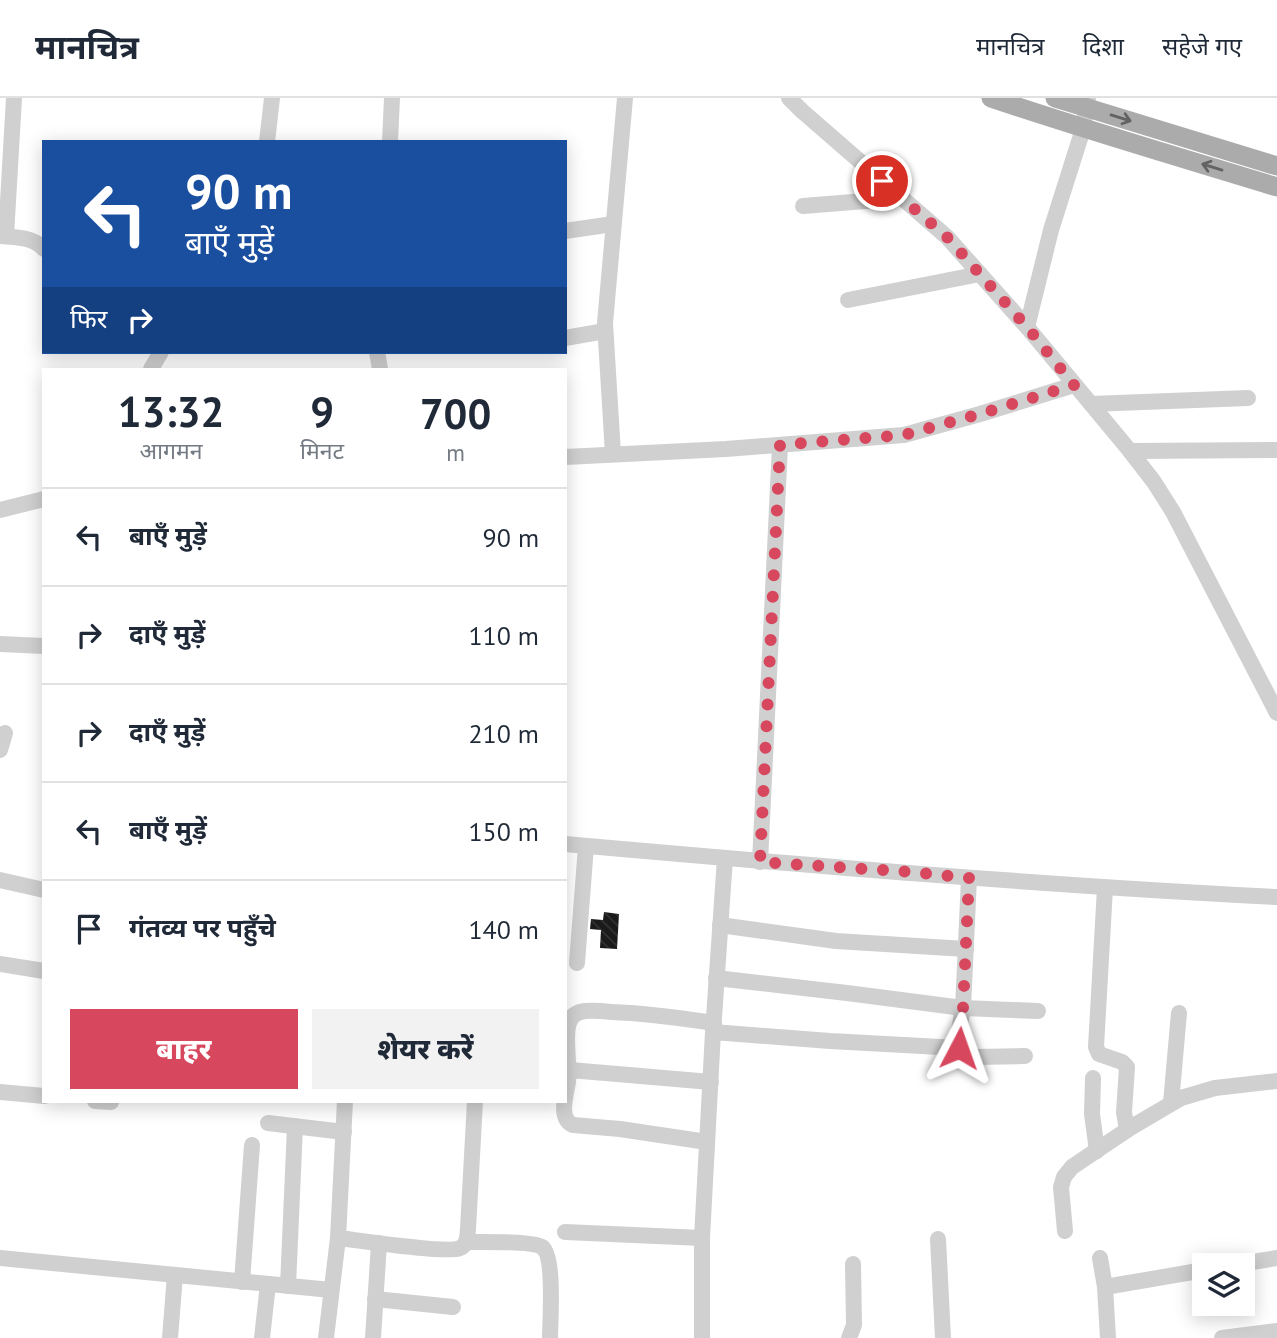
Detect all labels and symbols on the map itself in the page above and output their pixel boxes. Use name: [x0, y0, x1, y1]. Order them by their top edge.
one-way arrow: [1109, 113, 1131, 125]
pin: [852, 151, 912, 211]
one-way arrow: [1201, 160, 1223, 173]
position arrow: [922, 1011, 996, 1085]

